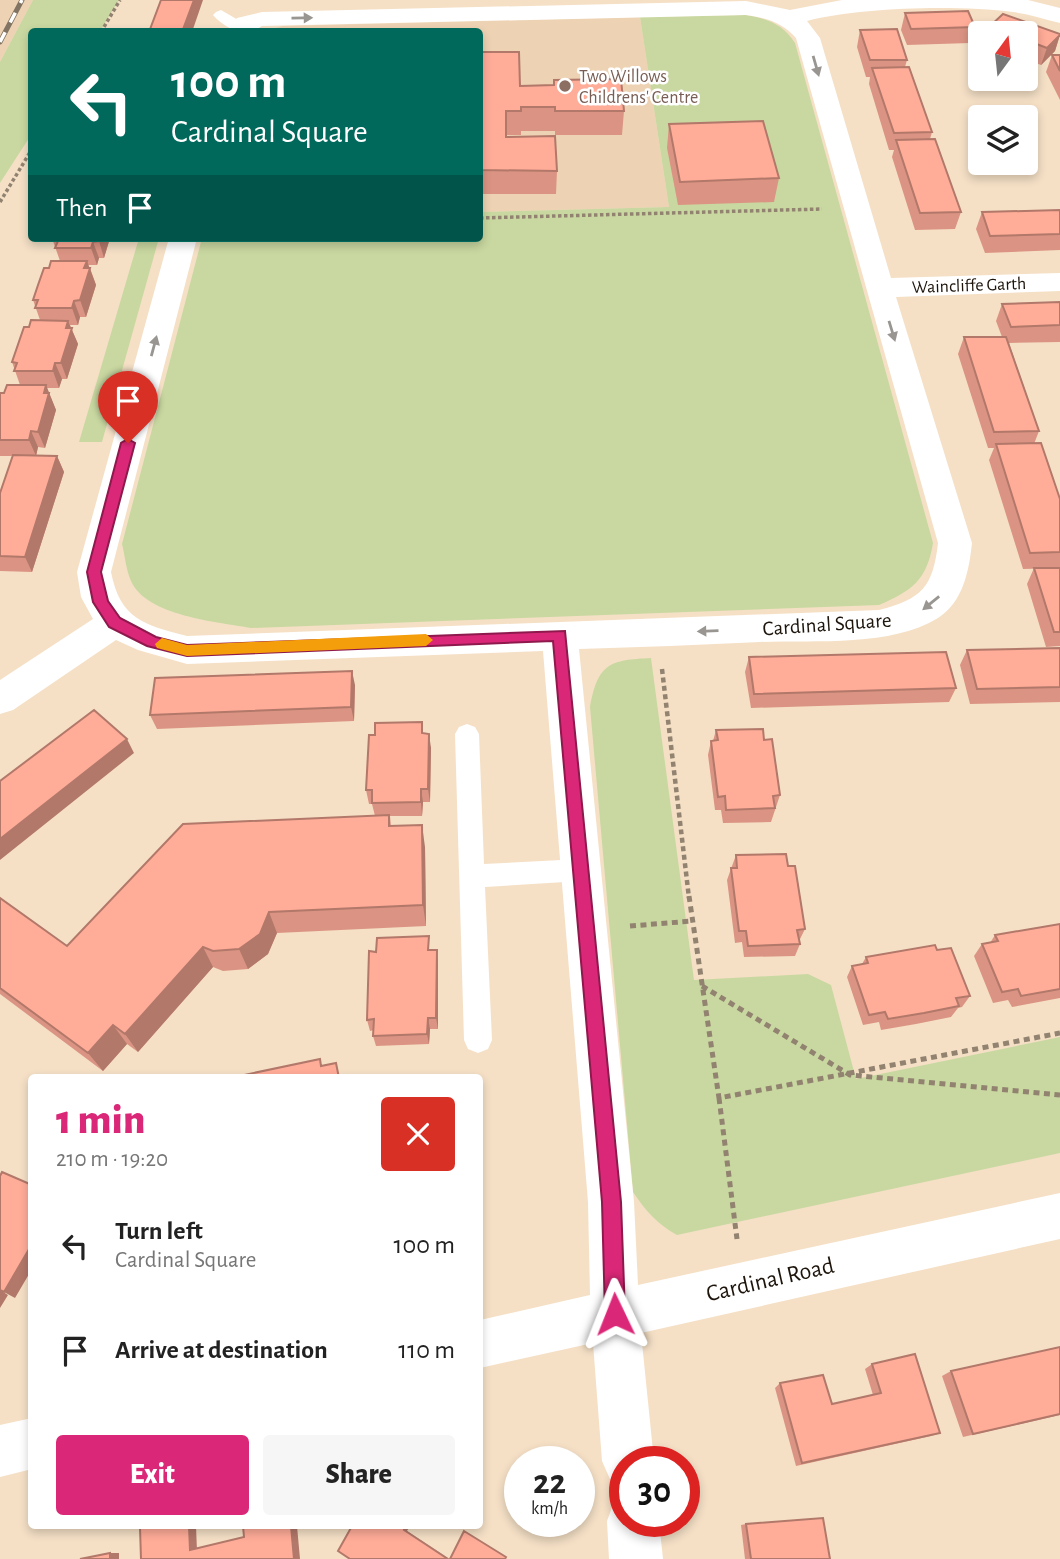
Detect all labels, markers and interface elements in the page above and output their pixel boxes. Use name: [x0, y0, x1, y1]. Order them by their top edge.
one-way arrow: [291, 12, 313, 24]
north arrow: [968, 21, 1038, 91]
map controls: [968, 21, 1038, 175]
one-way arrow: [811, 55, 822, 77]
icon: left: [56, 56, 147, 147]
text: 100 m: [171, 58, 287, 107]
place label: Two Willows Childrens' Centre: [579, 68, 698, 107]
marker: Two Willows Childrens' Centre: [557, 78, 573, 94]
button: layers: [968, 105, 1038, 175]
text: Cardinal Square: [171, 116, 368, 148]
icon: arrive: [121, 189, 159, 227]
text: Then: [56, 195, 107, 221]
street label: Waincliffe Garth: [912, 275, 1026, 297]
one-way arrow: [887, 321, 897, 342]
one-way arrow: [149, 335, 160, 357]
pin: [98, 371, 158, 443]
icon: arrive: [109, 382, 147, 420]
one-way arrow: [922, 596, 940, 611]
street label: Cardinal Square: [762, 610, 892, 639]
one-way arrow: [697, 625, 719, 636]
button: close: [381, 1097, 455, 1171]
text: 1 min: [56, 1099, 145, 1141]
text: 210 m · 19:20: [56, 1148, 168, 1171]
text: Turn left: [115, 1218, 203, 1244]
icon: left: [56, 1227, 94, 1265]
text: 100 m: [394, 1232, 455, 1258]
text: Cardinal Square: [115, 1249, 256, 1272]
street label: Cardinal Road: [704, 1254, 836, 1306]
position arrow: [578, 1277, 652, 1351]
icon: arrive: [56, 1332, 94, 1370]
text: Arrive at destination: [115, 1337, 328, 1363]
text: 110 m: [398, 1337, 455, 1363]
button: Exit: [56, 1435, 249, 1515]
button: Share: [263, 1435, 455, 1515]
speed limit sign: 30: [609, 1446, 700, 1537]
text: 22: [533, 1465, 566, 1500]
text: km/h: [531, 1500, 568, 1518]

